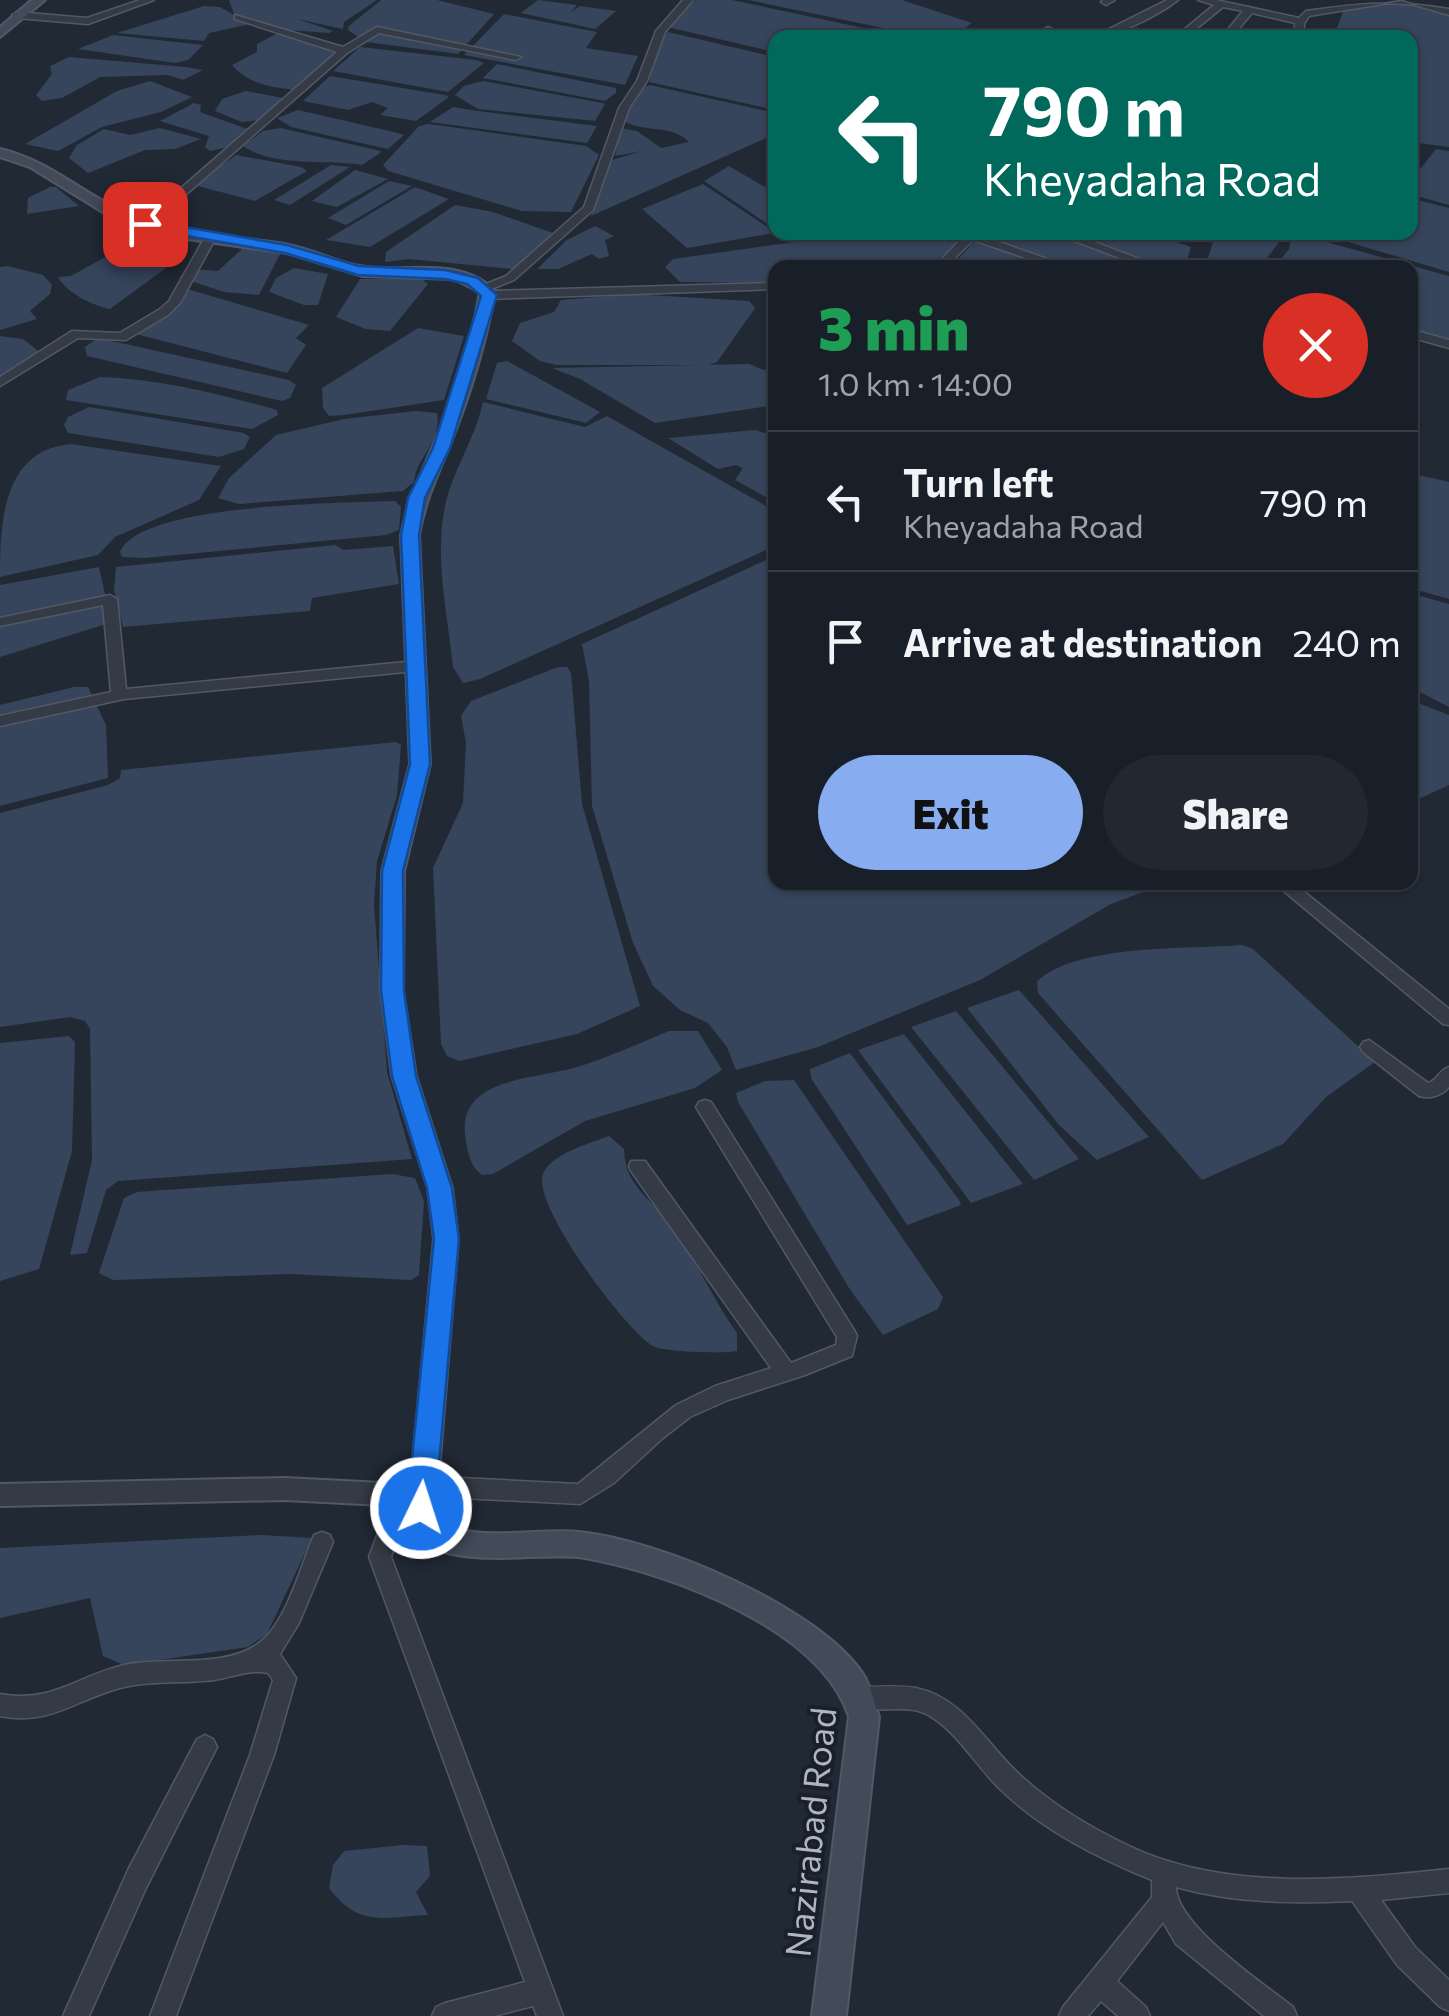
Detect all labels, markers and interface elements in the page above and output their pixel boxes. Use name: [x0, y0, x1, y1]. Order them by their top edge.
text: 790 m: [983, 65, 1185, 150]
icon: left: [818, 70, 948, 200]
text: Kheyadaha Road: [983, 150, 1321, 205]
pin: [103, 182, 188, 267]
icon: arrive: [118, 197, 173, 252]
text: 3 min: [818, 289, 969, 362]
button: close: [1263, 293, 1368, 398]
text: 1.0 km · 14:00: [818, 363, 1013, 403]
text: Turn left: [903, 458, 1054, 505]
icon: left: [818, 474, 873, 529]
text: 790 m: [1260, 478, 1368, 525]
text: Kheyadaha Road: [903, 505, 1143, 545]
icon: arrive: [818, 614, 873, 669]
text: Arrive at destination: [903, 618, 1262, 665]
text: 240 m: [1292, 618, 1401, 665]
button: Exit: [818, 755, 1083, 870]
button: Share: [1103, 755, 1368, 870]
position arrow: [369, 1456, 473, 1560]
street label: Nazirabad Road: [775, 1705, 843, 1959]

